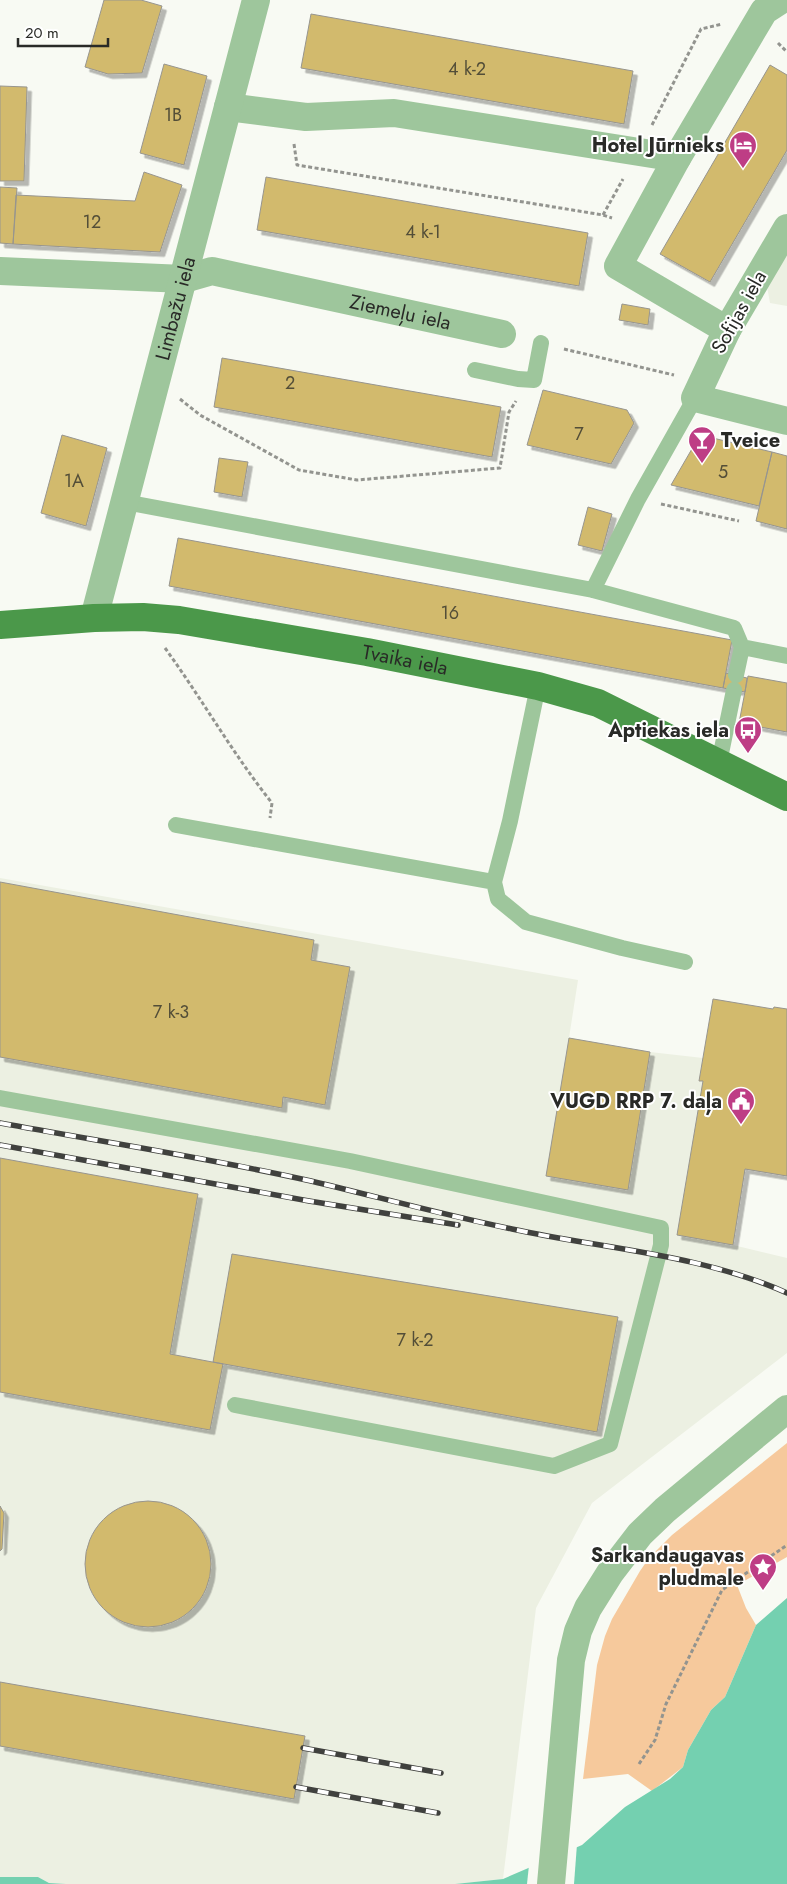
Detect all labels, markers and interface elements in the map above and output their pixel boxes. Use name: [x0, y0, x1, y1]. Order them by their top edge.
scale bar: [18, 15, 108, 47]
text: 20 m: [25, 22, 59, 44]
house number: 4 k-2: [448, 56, 486, 82]
house number: 1B: [164, 102, 182, 128]
hotel icon: Hotel Jūrnieks: [728, 130, 758, 169]
place label: Hotel Jūrnieks: [592, 131, 724, 160]
house number: 12: [83, 209, 101, 235]
house number: 4 k-1: [405, 219, 441, 245]
street label: Limbažu iela: [148, 253, 203, 363]
street label: Sofijas iela: [704, 265, 774, 359]
street label: Ziemeļu iela: [347, 287, 454, 337]
house number: 2: [285, 370, 295, 396]
house number: 7: [574, 421, 584, 447]
bar icon: Tveice: [687, 425, 717, 464]
place label: Tveice: [721, 426, 780, 455]
house number: 5: [718, 459, 728, 485]
house number: 1A: [64, 468, 84, 494]
house number: 16: [441, 600, 459, 626]
street label: Tvaika iela: [360, 637, 450, 682]
bus stop icon: Aptiekas iela: [733, 715, 763, 754]
place label: Aptiekas iela: [607, 716, 729, 745]
house number: 7 k-3: [153, 999, 189, 1025]
public building icon: VUGD RRP 7. daļa: [726, 1086, 756, 1125]
place label: VUGD RRP 7. daļa: [549, 1087, 722, 1116]
house number: 7 k-2: [397, 1327, 433, 1353]
place label: Sarkandaugavas pludmale: [591, 1541, 744, 1593]
place icon: Sarkandaugavas pludmale: [748, 1552, 778, 1591]

